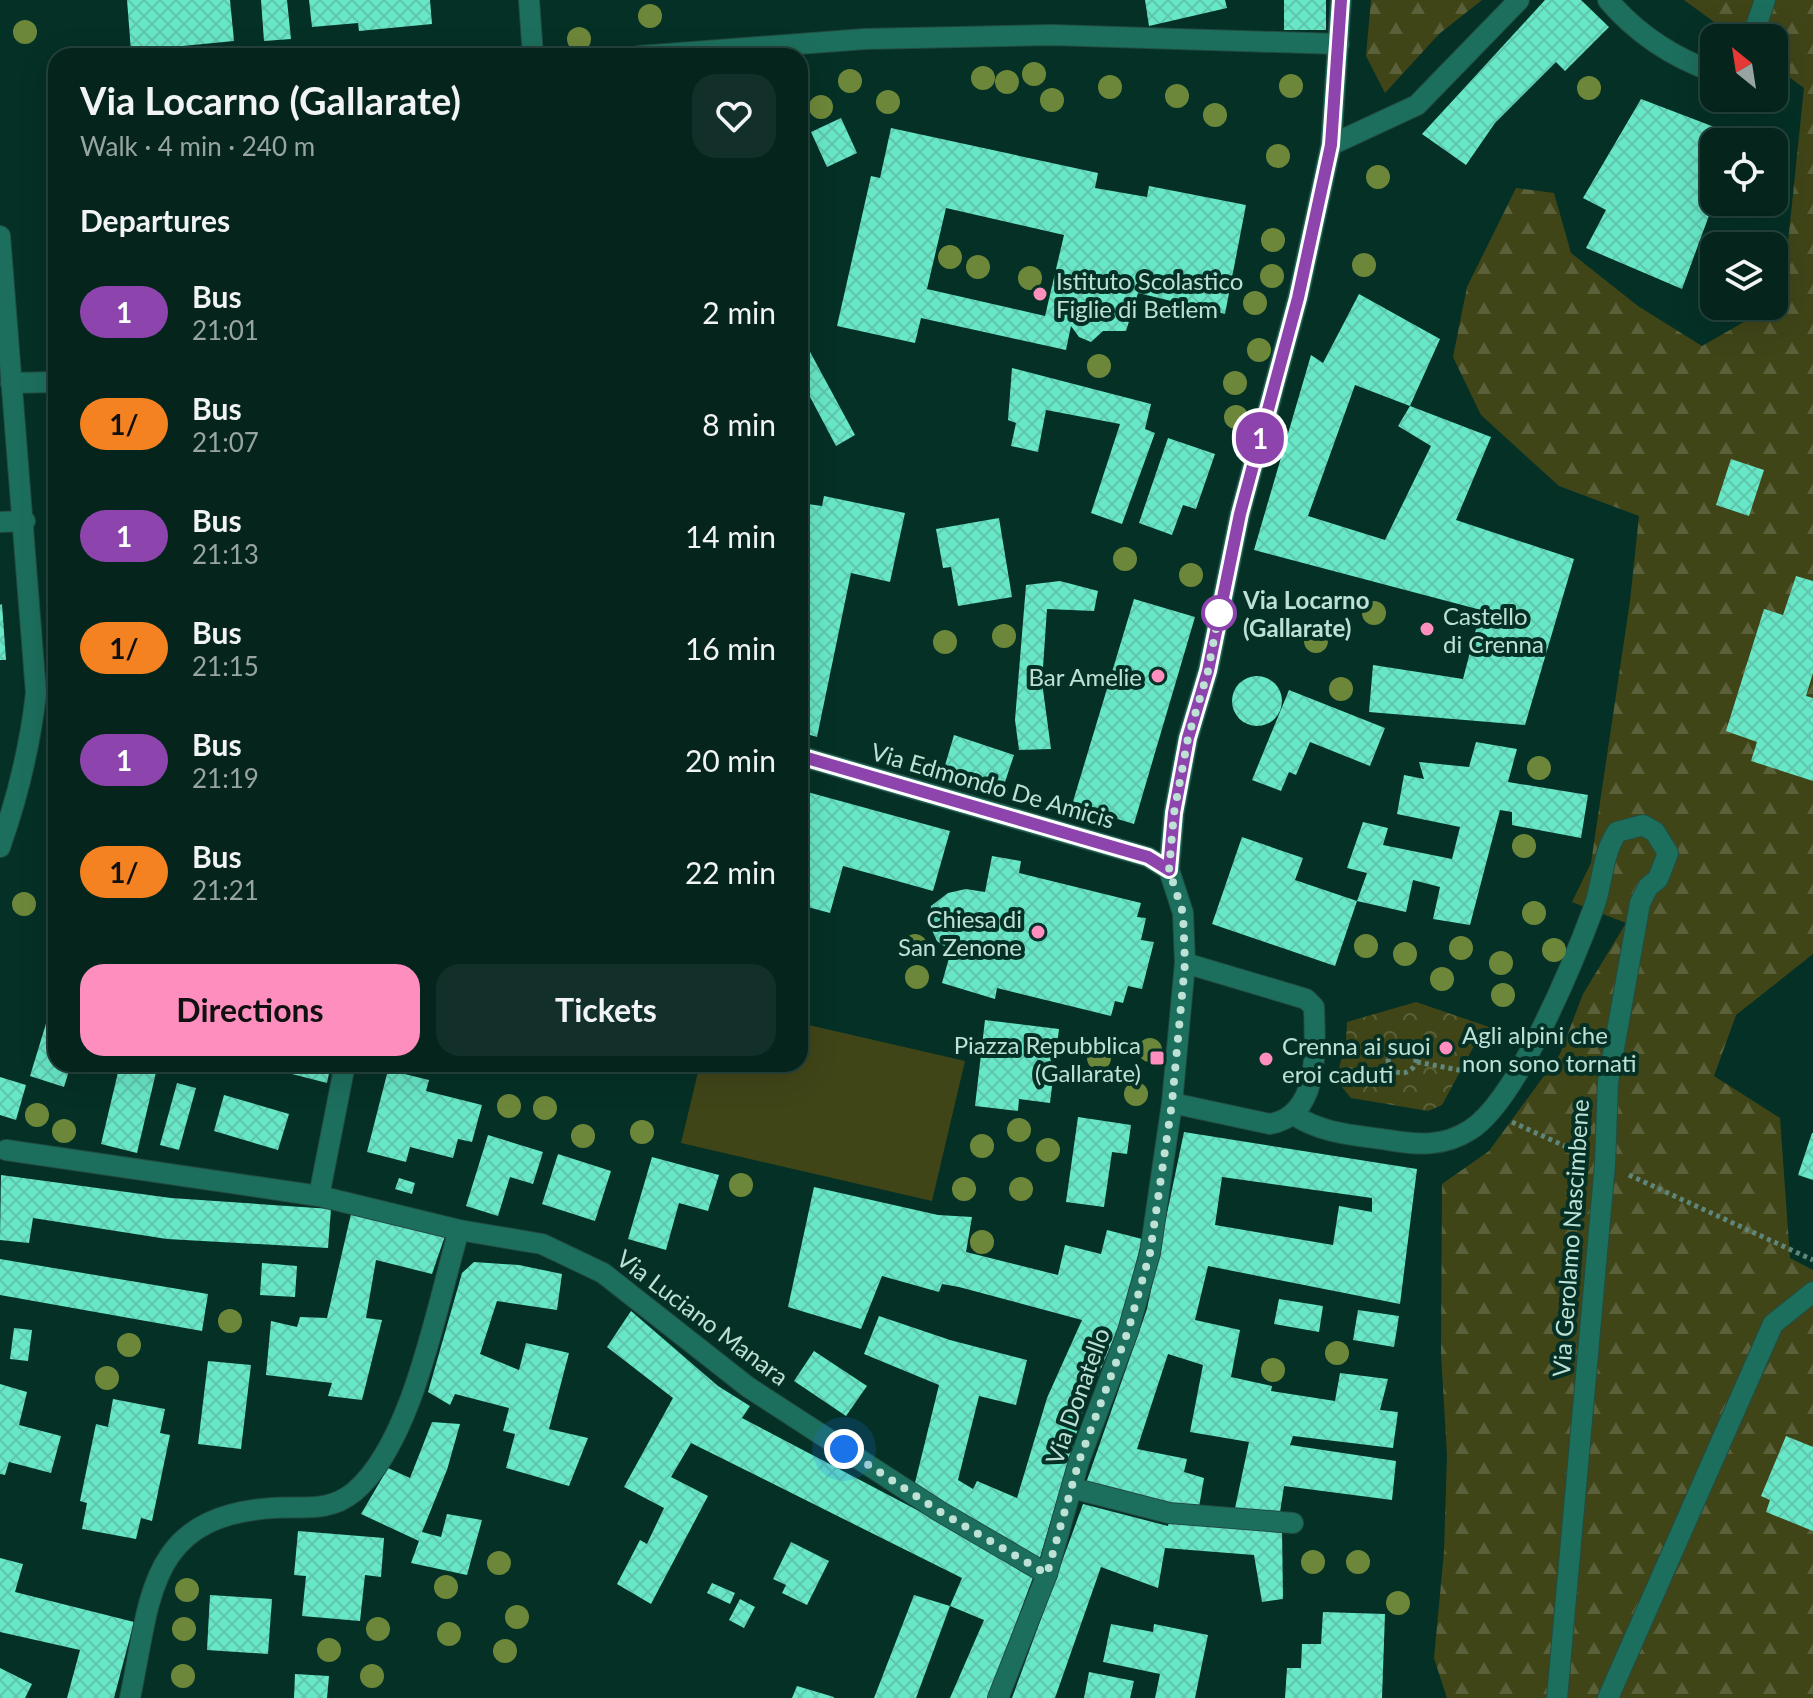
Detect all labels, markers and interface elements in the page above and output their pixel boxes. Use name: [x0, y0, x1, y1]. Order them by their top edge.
north arrow: [1700, 24, 1788, 112]
map controls: [1700, 24, 1788, 320]
button: heart: [692, 74, 776, 158]
text: Via Locarno (Gallarate): [80, 77, 461, 123]
button: locate: [1700, 128, 1788, 216]
text: Walk · 4 min · 240 m: [80, 130, 315, 162]
text: Departures: [80, 202, 230, 238]
button: layers: [1700, 232, 1788, 320]
place label: Istituto Scolastico Figlie di Betlem: [1056, 266, 1243, 323]
text: Bus: [192, 278, 242, 314]
marker: Istituto Scolastico Figlie di Betlem: [1031, 285, 1049, 303]
text: 2 min: [702, 294, 776, 330]
text: 1: [116, 295, 132, 329]
text: 21:01: [192, 314, 259, 346]
text: Bus: [192, 390, 242, 426]
text: 8 min: [702, 406, 776, 442]
text: 1/: [109, 407, 139, 441]
line badge: 1: [1234, 412, 1286, 464]
text: 1: [1252, 421, 1268, 455]
text: 21:07: [192, 426, 259, 458]
text: Bus: [192, 502, 242, 538]
text: 14 min: [685, 518, 776, 554]
text: 1: [116, 519, 132, 553]
text: 21:13: [192, 538, 259, 570]
place label: Via Locarno (Gallarate): [1242, 585, 1369, 642]
marker: Via Locarno (Gallarate): [1202, 596, 1236, 630]
place label: Castello di Crenna: [1443, 601, 1544, 658]
text: Bus: [192, 614, 242, 650]
marker: Castello di Crenna: [1418, 620, 1436, 638]
text: 16 min: [685, 630, 776, 666]
text: 1/: [109, 631, 139, 665]
text: 21:15: [192, 650, 259, 682]
place label: Bar Amelie: [1028, 662, 1142, 691]
marker: Bar Amelie: [1149, 667, 1167, 685]
text: Bus: [192, 726, 242, 762]
street label: Via Edmondo De Amicis: [868, 736, 1118, 834]
text: 20 min: [685, 742, 776, 778]
text: 1: [116, 743, 132, 777]
text: 21:19: [192, 762, 259, 794]
text: Bus: [192, 838, 242, 874]
text: 22 min: [685, 854, 776, 890]
text: 1/: [109, 855, 139, 889]
text: 21:21: [192, 874, 259, 906]
place label: Chiesa di San Zenone: [898, 904, 1022, 961]
marker: Chiesa di San Zenone: [1029, 923, 1047, 941]
button: Directions: [80, 964, 420, 1056]
button: Tickets: [436, 964, 776, 1056]
place label: Agli alpini che non sono tornati: [1462, 1020, 1637, 1077]
place label: Piazza Repubblica (Gallarate): [954, 1030, 1141, 1087]
place label: Crenna ai suoi eroi caduti: [1282, 1031, 1431, 1088]
marker: Agli alpini che non sono tornati: [1437, 1039, 1455, 1057]
marker: Piazza Repubblica (Gallarate): [1148, 1049, 1166, 1067]
marker: Crenna ai suoi eroi caduti: [1257, 1050, 1275, 1068]
street label: Via Gerolamo Nascimbene: [1546, 1098, 1594, 1378]
street label: Via Luciano Manara: [612, 1243, 794, 1391]
street label: Via Donatello: [1039, 1324, 1115, 1468]
your location: [824, 1429, 864, 1469]

